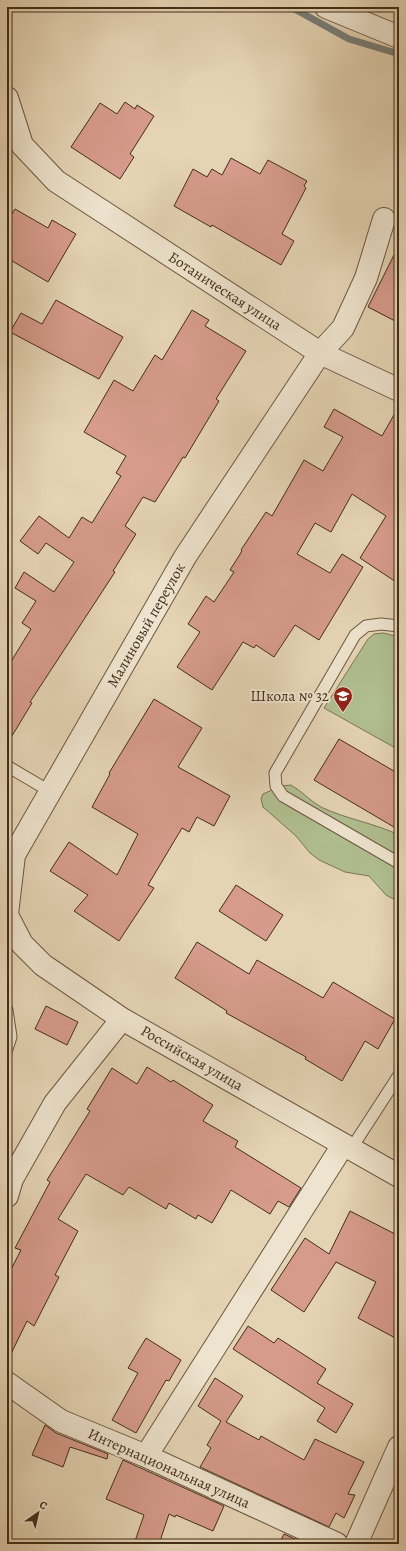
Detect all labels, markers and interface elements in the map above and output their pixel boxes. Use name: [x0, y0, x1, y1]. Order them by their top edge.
street label: Ботаническая улица: [165, 247, 285, 335]
street label: Малиновый переулок: [102, 559, 190, 691]
school or university icon: Школа № 32: [332, 685, 354, 713]
place label: Школа № 32: [250, 686, 329, 706]
street label: Российская улица: [137, 1021, 247, 1095]
street label: Интернациональная улица: [85, 1423, 253, 1513]
north arrow: [18, 1493, 58, 1533]
text: С: [36, 1497, 50, 1513]

